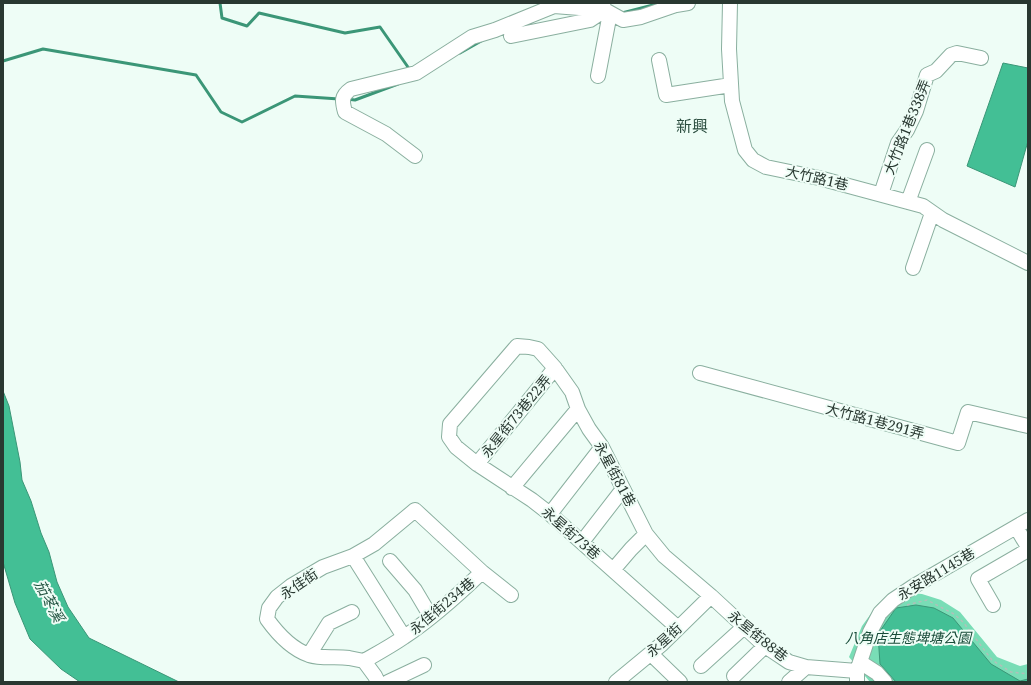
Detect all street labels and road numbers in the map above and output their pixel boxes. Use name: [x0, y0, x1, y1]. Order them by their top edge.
street label: 大竹路1巷338弄: [879, 76, 934, 177]
street label: 大竹路1巷: [784, 161, 850, 194]
street label: 永星街73巷22弄: [476, 370, 555, 461]
street label: 大竹路1巷291弄: [824, 398, 927, 443]
street label: 永星街81巷: [590, 438, 641, 510]
street label: 永星街73巷: [538, 502, 605, 563]
street label: 永安路1145巷: [893, 543, 978, 604]
street label: 永佳街: [276, 564, 321, 603]
street label: 永佳街234巷: [405, 573, 478, 638]
street label: 永星街88巷: [724, 606, 792, 666]
street label: 永星街: [642, 619, 686, 661]

